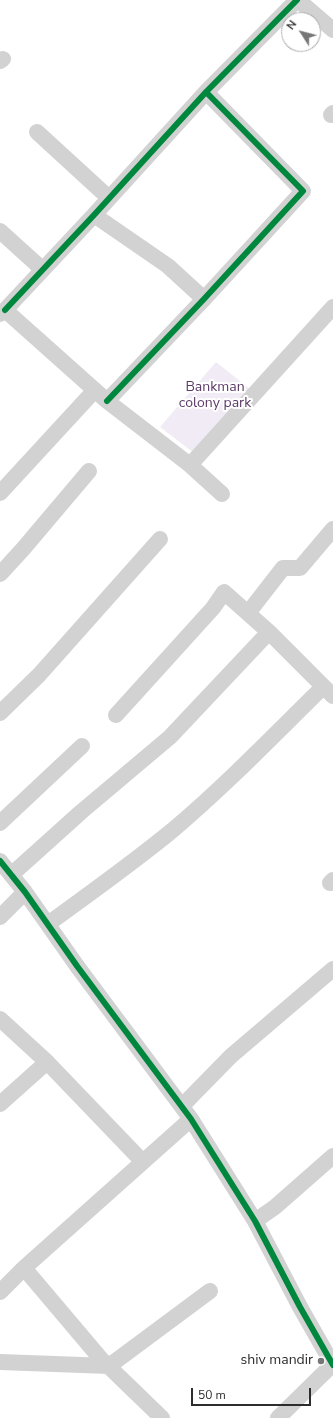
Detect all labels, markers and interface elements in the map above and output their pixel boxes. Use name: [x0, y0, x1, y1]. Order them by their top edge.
north arrow: [281, 12, 321, 52]
text: N: [283, 18, 300, 33]
park label: Bankman colony park: [179, 380, 251, 412]
place label: shiv mandir: [240, 1353, 313, 1369]
marker: shiv mandir: [316, 1356, 326, 1366]
scale bar: [193, 1380, 313, 1406]
text: 50 m: [198, 1387, 226, 1403]

